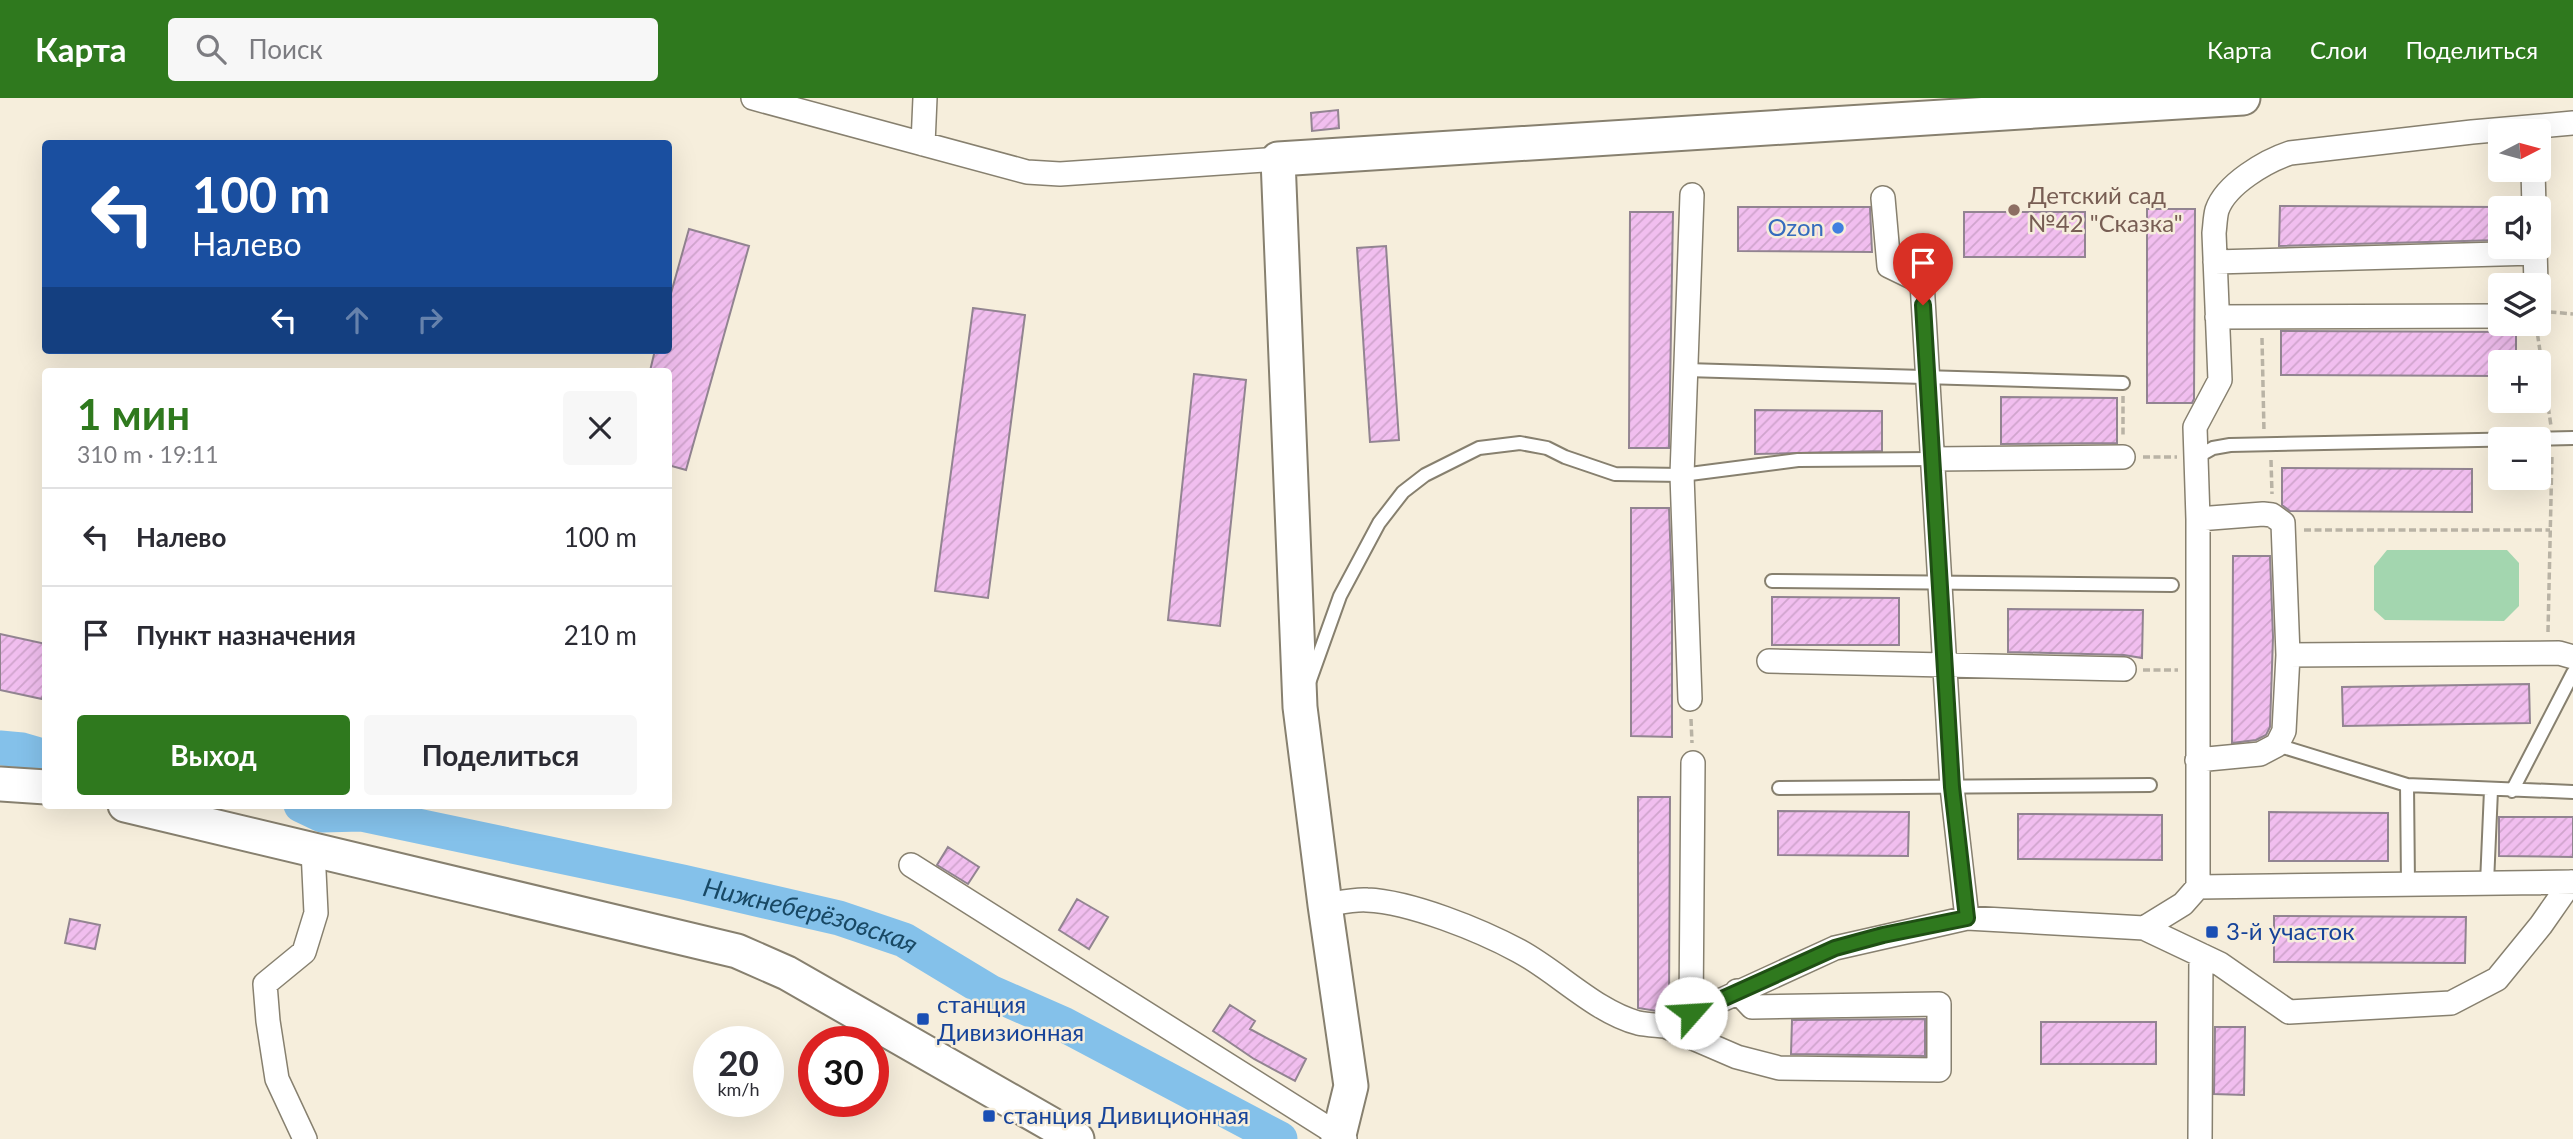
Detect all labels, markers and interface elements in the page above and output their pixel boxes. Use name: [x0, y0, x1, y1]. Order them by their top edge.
search box: [168, 18, 658, 81]
text: Карта: [35, 29, 126, 69]
icon: search: [192, 30, 230, 68]
text: Поиск: [248, 33, 323, 65]
text: Карта: [2207, 35, 2272, 64]
text: Слои: [2310, 35, 2367, 64]
text: Поделиться: [2405, 35, 2538, 64]
north arrow: [2488, 119, 2552, 182]
map controls: [2488, 119, 2551, 490]
text: 100 m: [192, 165, 330, 223]
icon: left: [77, 168, 168, 259]
place label: Детский сад №42 "Сказка": [2028, 180, 2183, 237]
button: sound: [2488, 196, 2551, 259]
marker: Детский сад №42 "Сказка": [2006, 202, 2022, 218]
place label: Ozon: [1767, 212, 1824, 241]
marker: Ozon: [1830, 220, 1846, 236]
text: Налево: [192, 224, 302, 263]
pin: [1893, 233, 1953, 305]
icon: arrive: [1904, 244, 1942, 282]
button: layers: [2488, 273, 2551, 336]
icon: left: [265, 301, 303, 339]
icon: ahead: [338, 301, 376, 339]
icon: right: [411, 301, 449, 339]
button: +: [2488, 350, 2551, 413]
text: 1 мин: [77, 389, 190, 439]
button: close: [563, 391, 637, 465]
button: −: [2488, 427, 2551, 490]
text: 310 m · 19:11: [77, 440, 219, 468]
icon: left: [77, 518, 115, 556]
text: Налево: [136, 521, 226, 553]
text: 100 m: [564, 521, 637, 553]
icon: arrive: [77, 616, 115, 654]
text: Пункт назначения: [136, 619, 356, 651]
text: 210 m: [564, 619, 637, 651]
button: Выход: [77, 715, 350, 795]
button: Поделиться: [364, 715, 637, 795]
water label: Нижнеберёзовская: [700, 870, 924, 960]
place label: 3-й участок: [2226, 916, 2355, 945]
marker: 3-й участок: [2204, 924, 2220, 940]
position arrow: [1654, 976, 1728, 1050]
place label: станция Дивизионная: [937, 989, 1084, 1046]
marker: станция Дивизионная: [915, 1011, 931, 1027]
speed limit sign: 30: [798, 1026, 889, 1117]
text: 20: [718, 1041, 759, 1083]
text: km/h: [717, 1078, 760, 1100]
place label: станция Дивиционная: [1003, 1100, 1249, 1129]
marker: станция Дивиционная: [981, 1108, 997, 1124]

